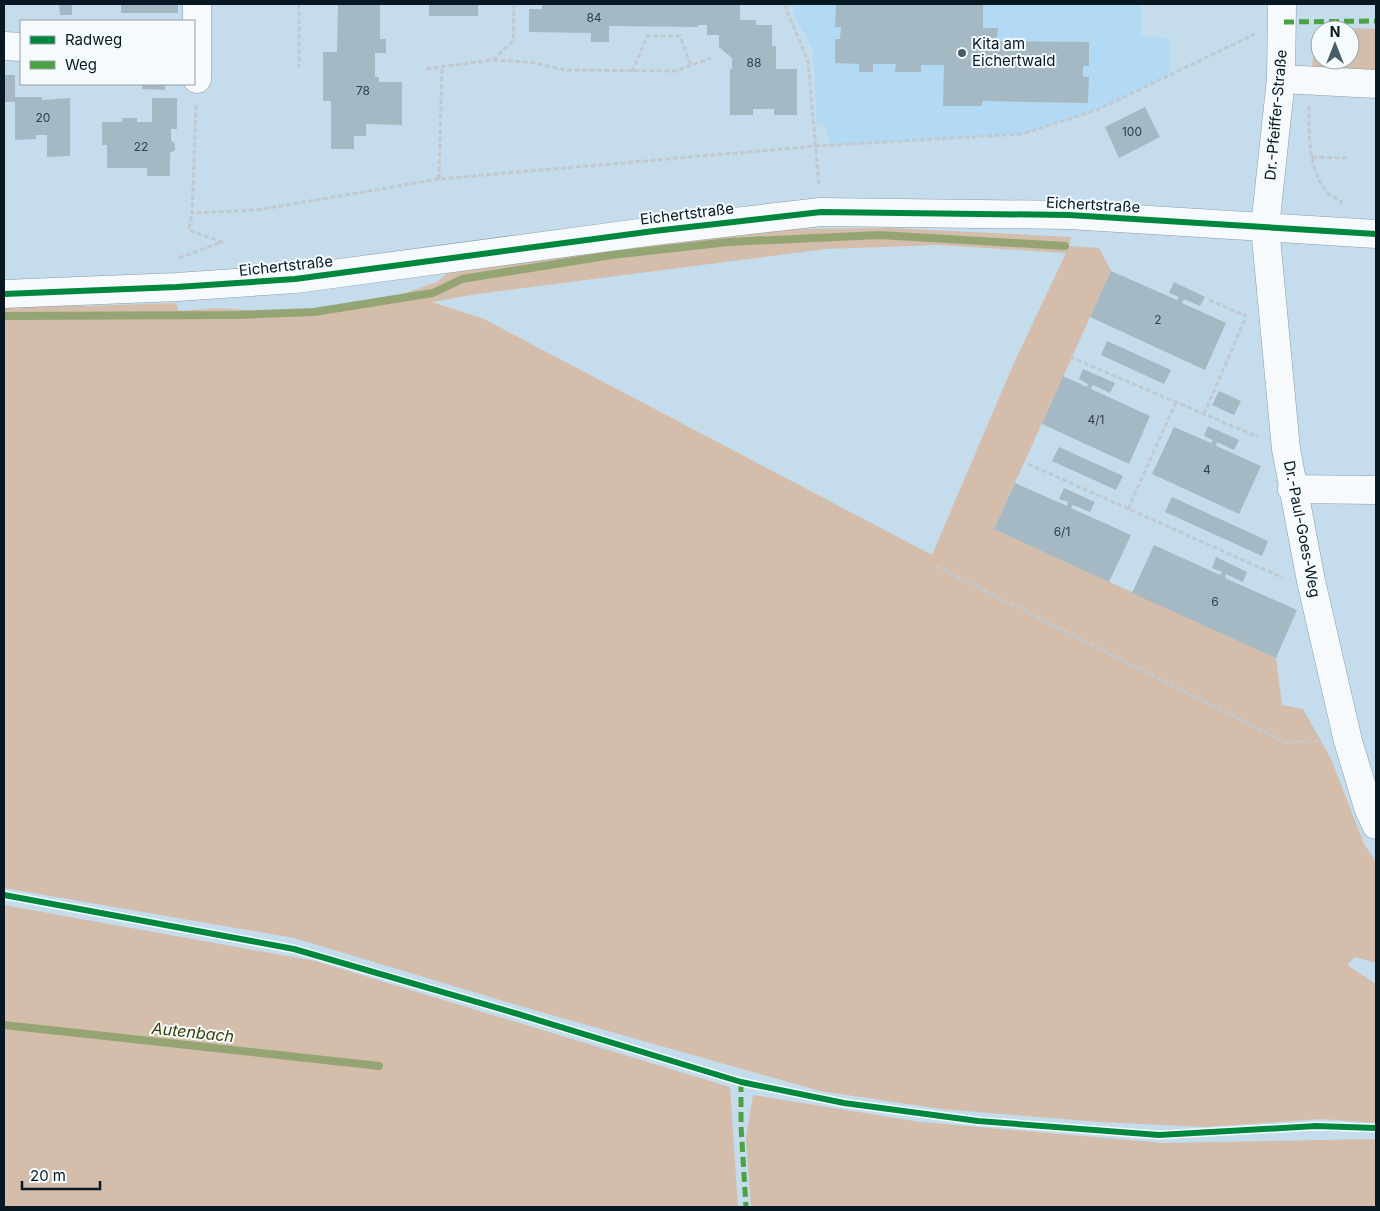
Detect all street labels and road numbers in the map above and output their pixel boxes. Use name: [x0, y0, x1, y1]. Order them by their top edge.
street label: Dr.-Pfeiffer-Straße: [1260, 49, 1291, 181]
street label: Eichertstraße: [1045, 193, 1141, 216]
street label: Eichertstraße: [639, 198, 735, 229]
street label: Eichertstraße: [238, 251, 334, 280]
street label: Dr.-Paul-Goes-Weg: [1280, 459, 1325, 599]

